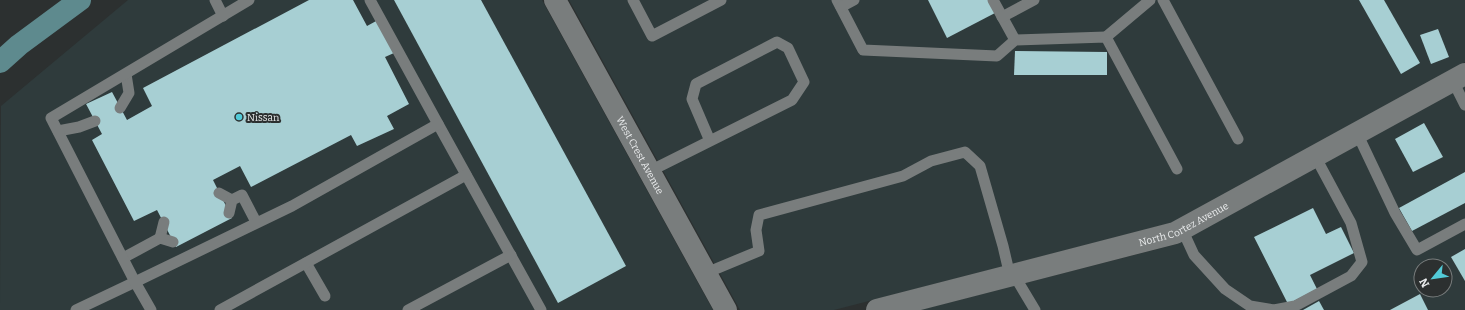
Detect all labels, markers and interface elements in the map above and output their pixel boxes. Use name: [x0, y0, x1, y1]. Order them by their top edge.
marker: Nissan: [234, 112, 244, 122]
place label: Nissan: [247, 112, 280, 124]
street label: West Crest Avenue: [613, 115, 666, 196]
street label: North Cortez Avenue: [1138, 200, 1231, 249]
north arrow: [1413, 258, 1453, 298]
text: N: [1417, 275, 1432, 289]

